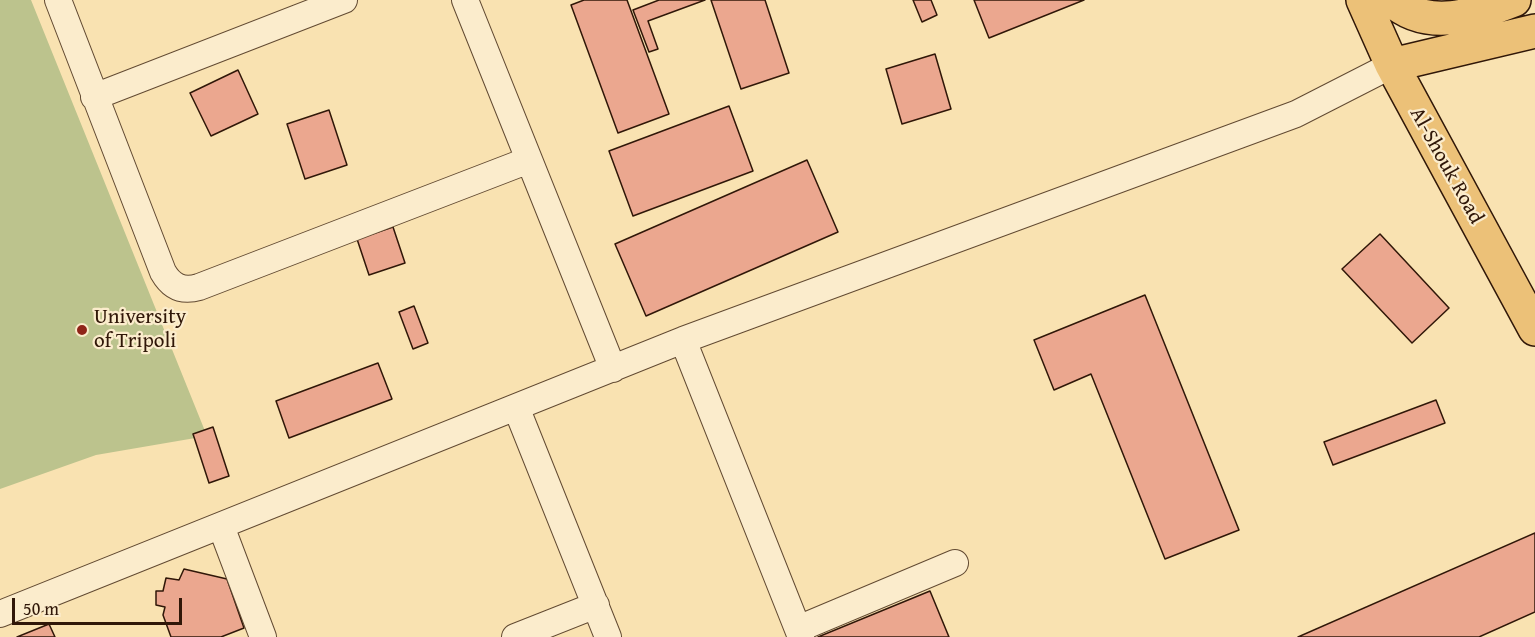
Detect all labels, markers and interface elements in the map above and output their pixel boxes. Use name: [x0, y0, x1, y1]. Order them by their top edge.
street label: Al-Shouk Road: [1404, 103, 1488, 229]
place label: University of Tripoli: [94, 305, 186, 355]
marker: University of Tripoli: [75, 323, 89, 337]
scale bar: [15, 586, 184, 624]
text: 50 m: [23, 595, 59, 622]

